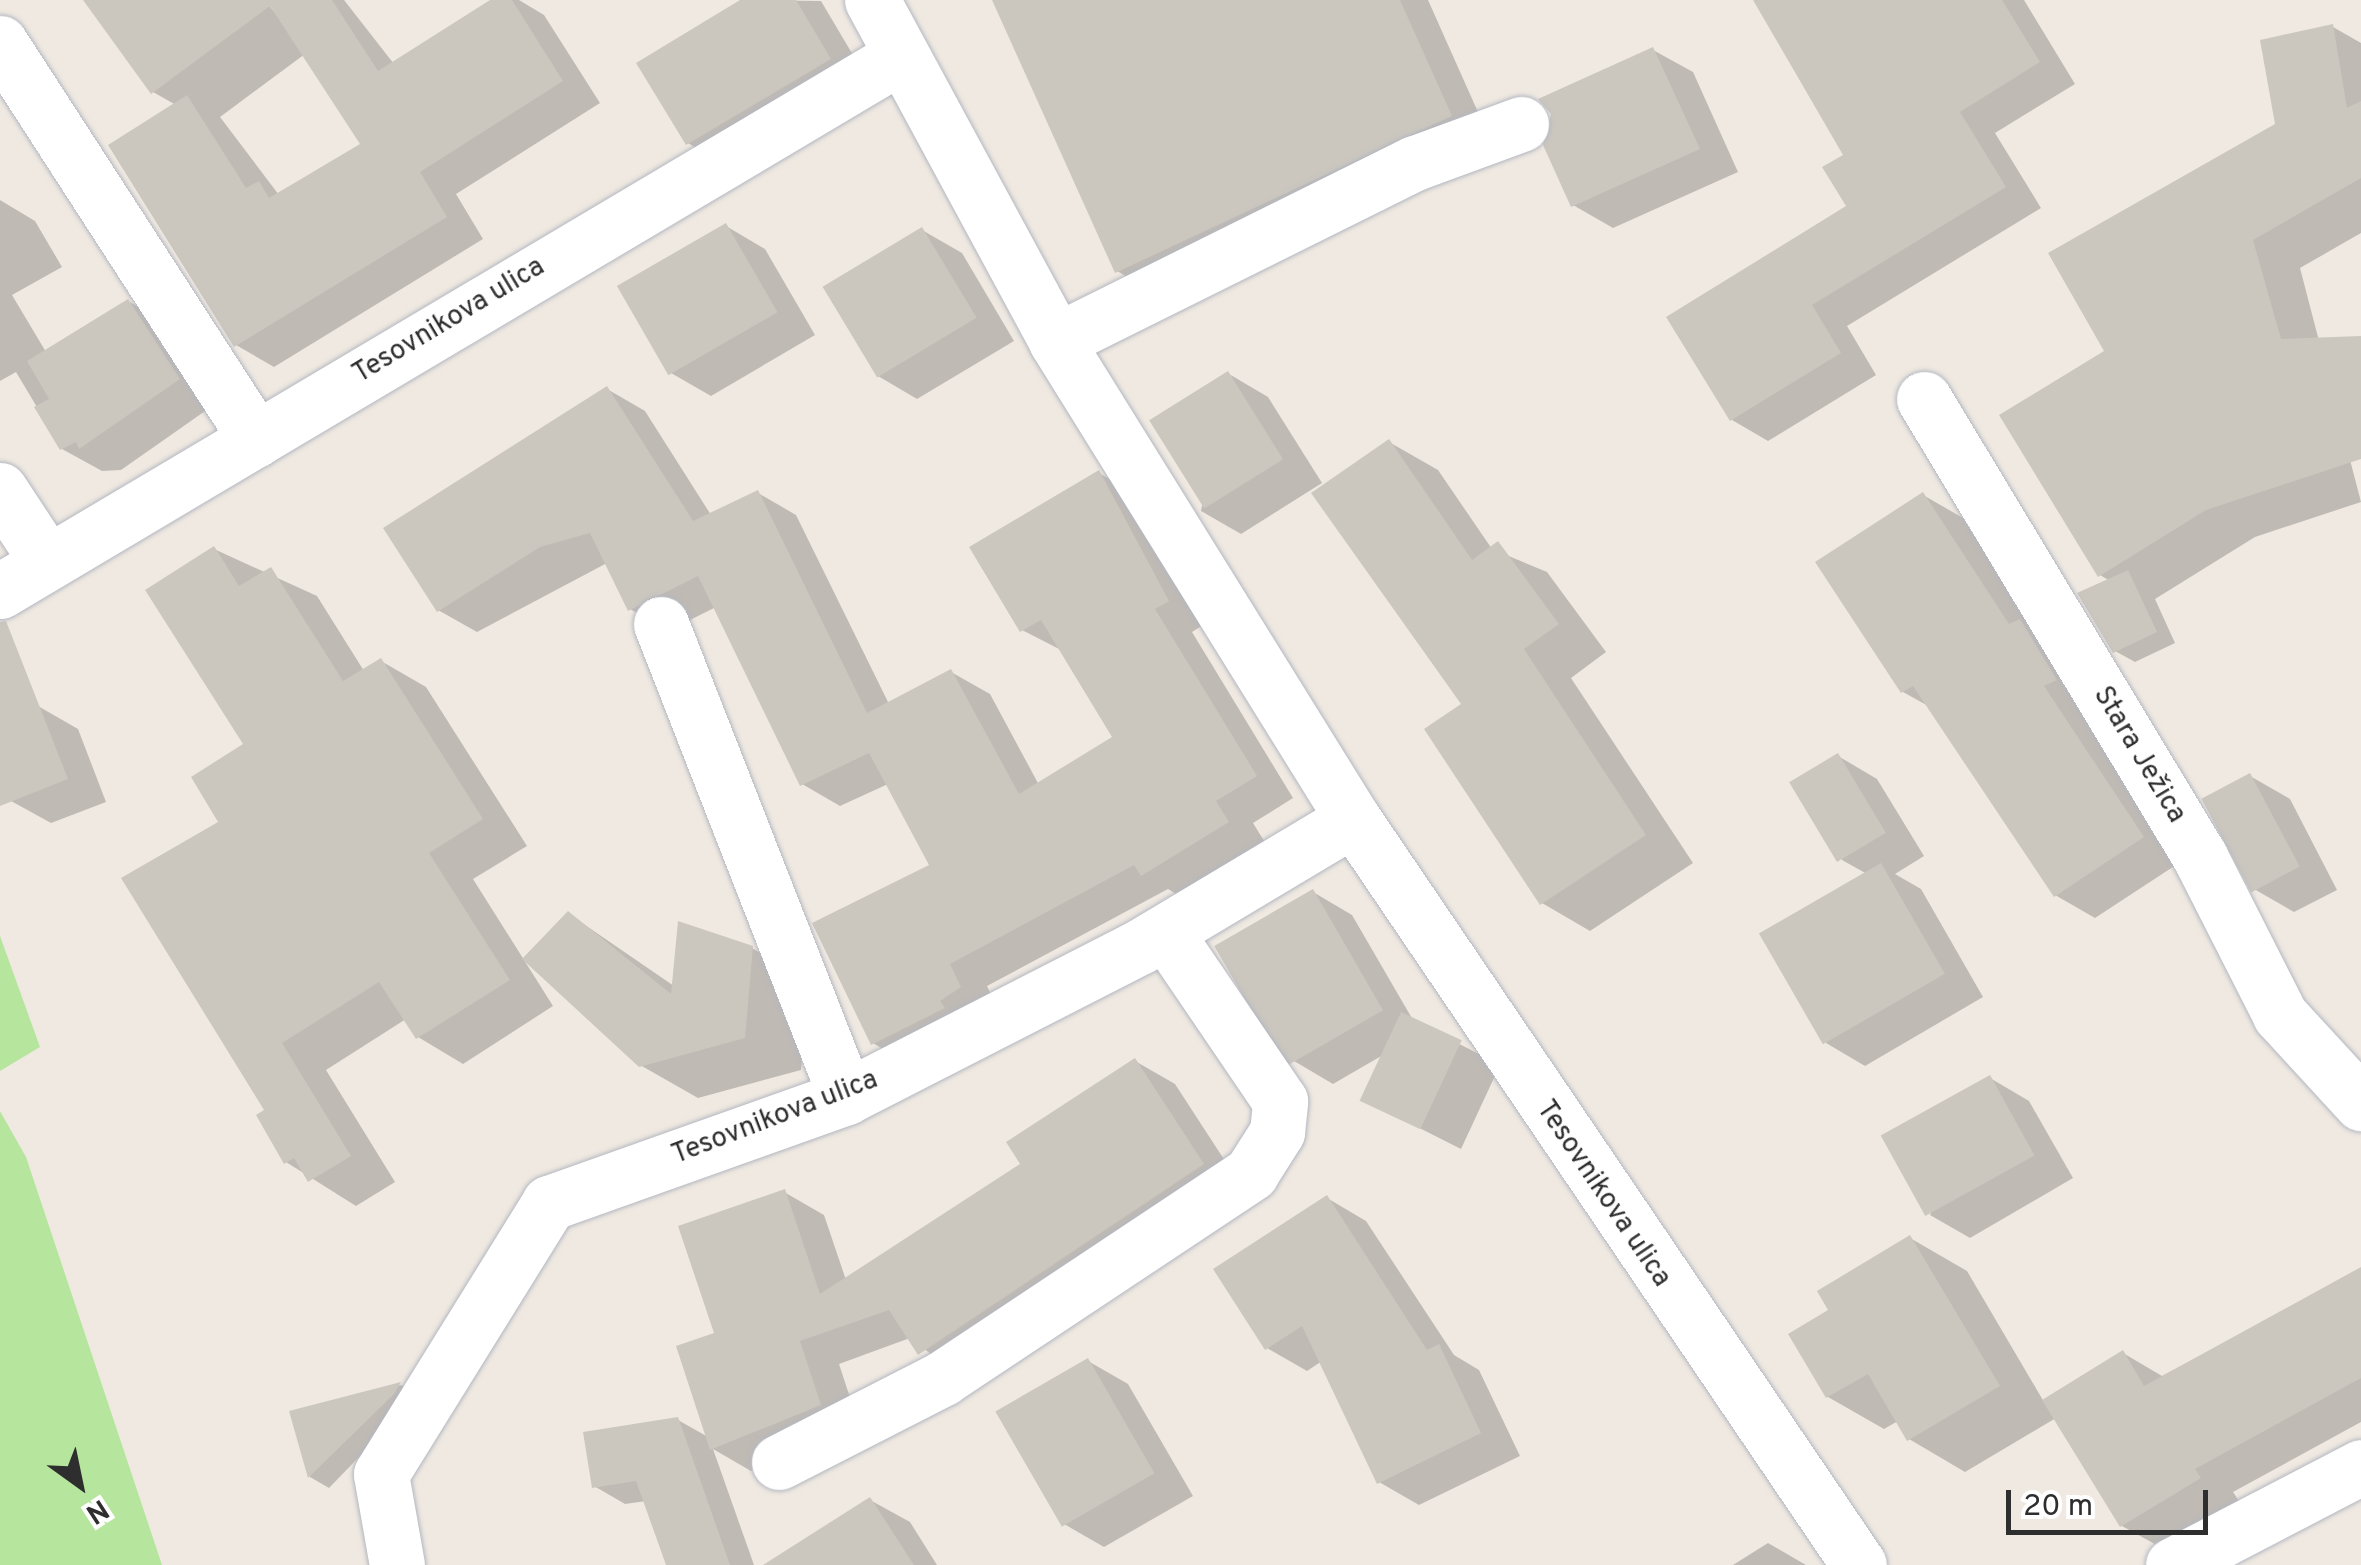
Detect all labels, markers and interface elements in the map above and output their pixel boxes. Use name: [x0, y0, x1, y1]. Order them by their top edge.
street label: Tesovnikova ulica: [347, 251, 551, 391]
street label: Stara Ježica: [2085, 681, 2193, 829]
street label: Tesovnikova ulica: [667, 1063, 883, 1173]
street label: Tesovnikova ulica: [1528, 1094, 1678, 1294]
north arrow: [30, 1435, 130, 1535]
scale bar: [2011, 1470, 2214, 1532]
text: 20 m: [2023, 1489, 2093, 1526]
text: N: [78, 1490, 115, 1531]

